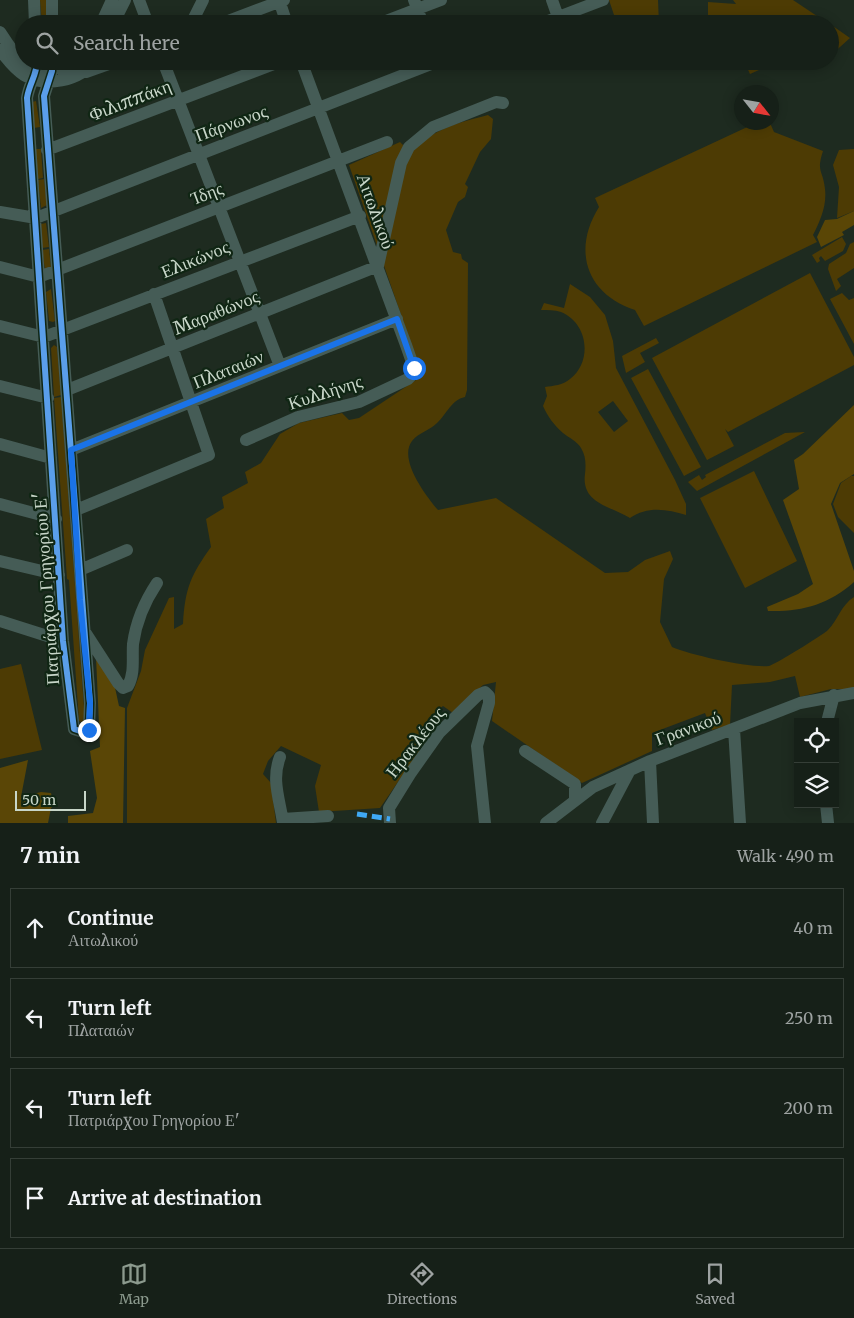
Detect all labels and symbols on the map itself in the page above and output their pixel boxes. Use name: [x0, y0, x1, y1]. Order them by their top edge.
street label: Φιλιππάκη: [86, 74, 174, 126]
north arrow: [734, 85, 779, 130]
street label: Πάρνωνος: [192, 99, 270, 147]
street label: Αιτωλικού: [352, 170, 400, 252]
street label: Ίδης: [187, 176, 226, 210]
street label: Ελικώνος: [158, 235, 232, 283]
street label: Μαραθώνος: [170, 284, 262, 340]
street label: Πλαταιών: [189, 344, 267, 394]
route start: [403, 357, 426, 380]
street label: Κυλλήνης: [285, 369, 365, 415]
street label: Πατριάρχου Γρηγορίου Ε': [28, 492, 64, 686]
street label: Ηρακλέους: [380, 702, 450, 782]
street label: Γρανικού: [652, 705, 724, 751]
route end: [78, 719, 101, 742]
scale bar: [15, 788, 86, 811]

